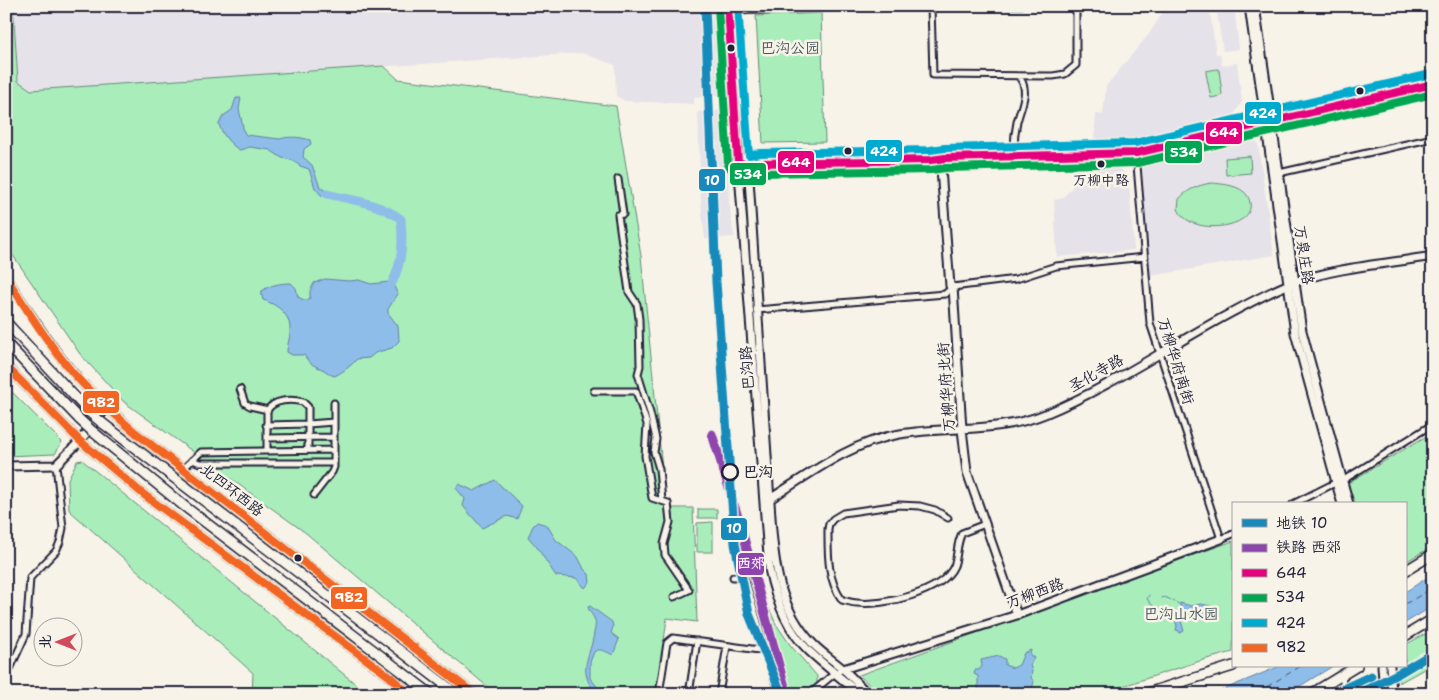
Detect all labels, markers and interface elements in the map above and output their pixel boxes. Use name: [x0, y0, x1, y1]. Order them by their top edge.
park label: 巴沟公园: [760, 38, 820, 58]
unlabelled marker: [726, 43, 736, 53]
unlabelled marker: [1355, 86, 1365, 96]
line badge: 424: [1244, 101, 1282, 125]
text: 424: [1249, 104, 1277, 122]
line badge: 644: [1205, 121, 1243, 145]
text: 644: [1209, 123, 1239, 141]
line badge: 424: [865, 139, 903, 163]
line badge: 534: [1164, 140, 1203, 164]
text: 424: [870, 142, 898, 160]
text: 534: [1170, 143, 1198, 161]
unlabelled marker: [843, 146, 853, 156]
line badge: 644: [777, 150, 815, 174]
text: 644: [781, 153, 811, 171]
marker: 万柳中路: [1096, 159, 1106, 169]
line badge: 534: [729, 162, 767, 186]
text: 534: [734, 165, 762, 183]
line badge: 10: [698, 168, 726, 192]
text: 10: [704, 171, 720, 189]
place label: 万柳中路: [1073, 171, 1129, 189]
street label: 万泉庄路: [1290, 224, 1318, 286]
street label: 万柳华府南街: [1153, 315, 1199, 407]
street label: 万柳华府北街: [933, 341, 959, 433]
street label: 巴沟路: [735, 345, 759, 391]
street label: 圣化寺路: [1065, 350, 1127, 396]
line badge: 982: [82, 390, 120, 414]
text: 982: [86, 393, 116, 411]
street label: 北四环西路: [196, 459, 268, 521]
place label: 巴沟: [743, 462, 773, 482]
marker: 巴沟: [721, 463, 739, 481]
legend: [1232, 502, 1406, 668]
text: 地铁 10: [1276, 513, 1327, 533]
line badge: 10: [720, 517, 748, 541]
text: 10: [726, 519, 742, 537]
text: 铁路 西郊: [1276, 537, 1341, 557]
line badge: 西郊: [737, 552, 765, 576]
unlabelled marker: [293, 553, 303, 563]
text: 西郊: [737, 554, 765, 572]
text: 644: [1276, 563, 1307, 583]
street label: 万柳西路: [1003, 573, 1067, 613]
line badge: 982: [330, 586, 368, 610]
text: 534: [1276, 587, 1305, 607]
text: 982: [334, 588, 364, 606]
park label: 巴沟山水园: [1143, 604, 1219, 624]
text: 424: [1276, 613, 1306, 633]
north arrow: [32, 618, 82, 668]
text: 北: [36, 635, 54, 649]
text: 982: [1276, 637, 1306, 657]

